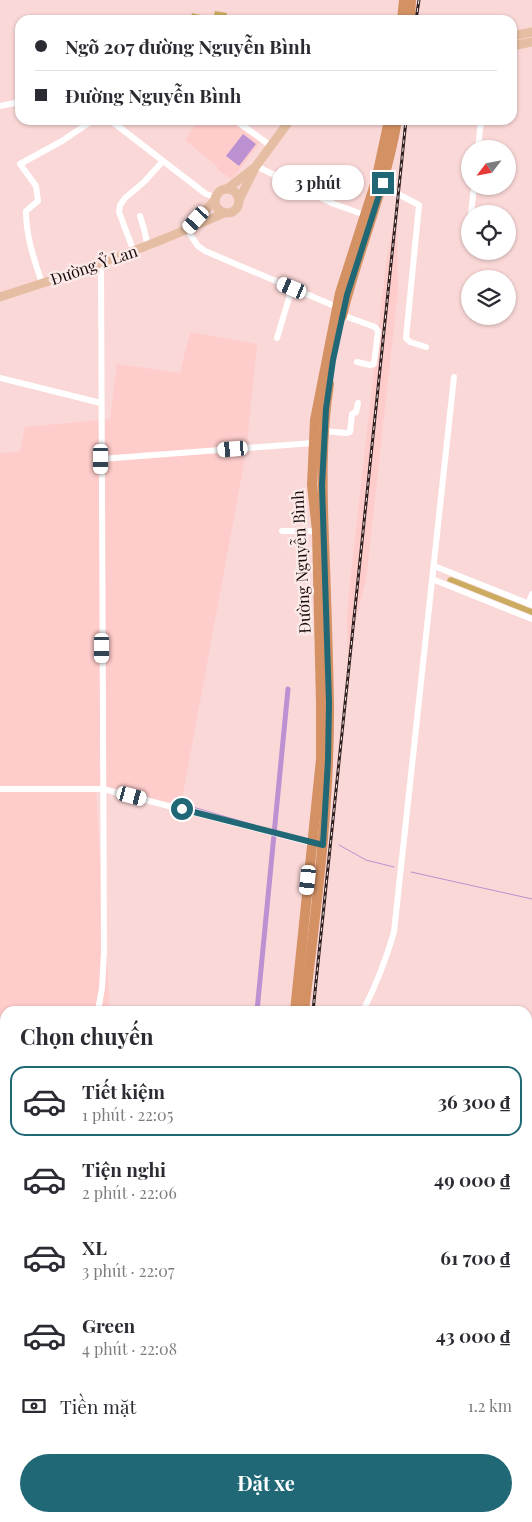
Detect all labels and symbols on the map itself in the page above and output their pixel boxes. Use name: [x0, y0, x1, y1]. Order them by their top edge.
north arrow: [461, 140, 516, 195]
callout: 3 phút: [273, 166, 366, 200]
route end: [372, 172, 394, 194]
car: [180, 204, 211, 236]
street label: Đường Ỷ Lan: [47, 240, 141, 289]
car: [275, 275, 308, 301]
car: [217, 440, 248, 458]
car: [93, 444, 108, 474]
street label: Đường Nguyễn Bình: [286, 489, 315, 634]
car: [94, 633, 109, 663]
car: [115, 785, 148, 807]
route start: [171, 798, 193, 820]
car: [298, 864, 317, 896]

